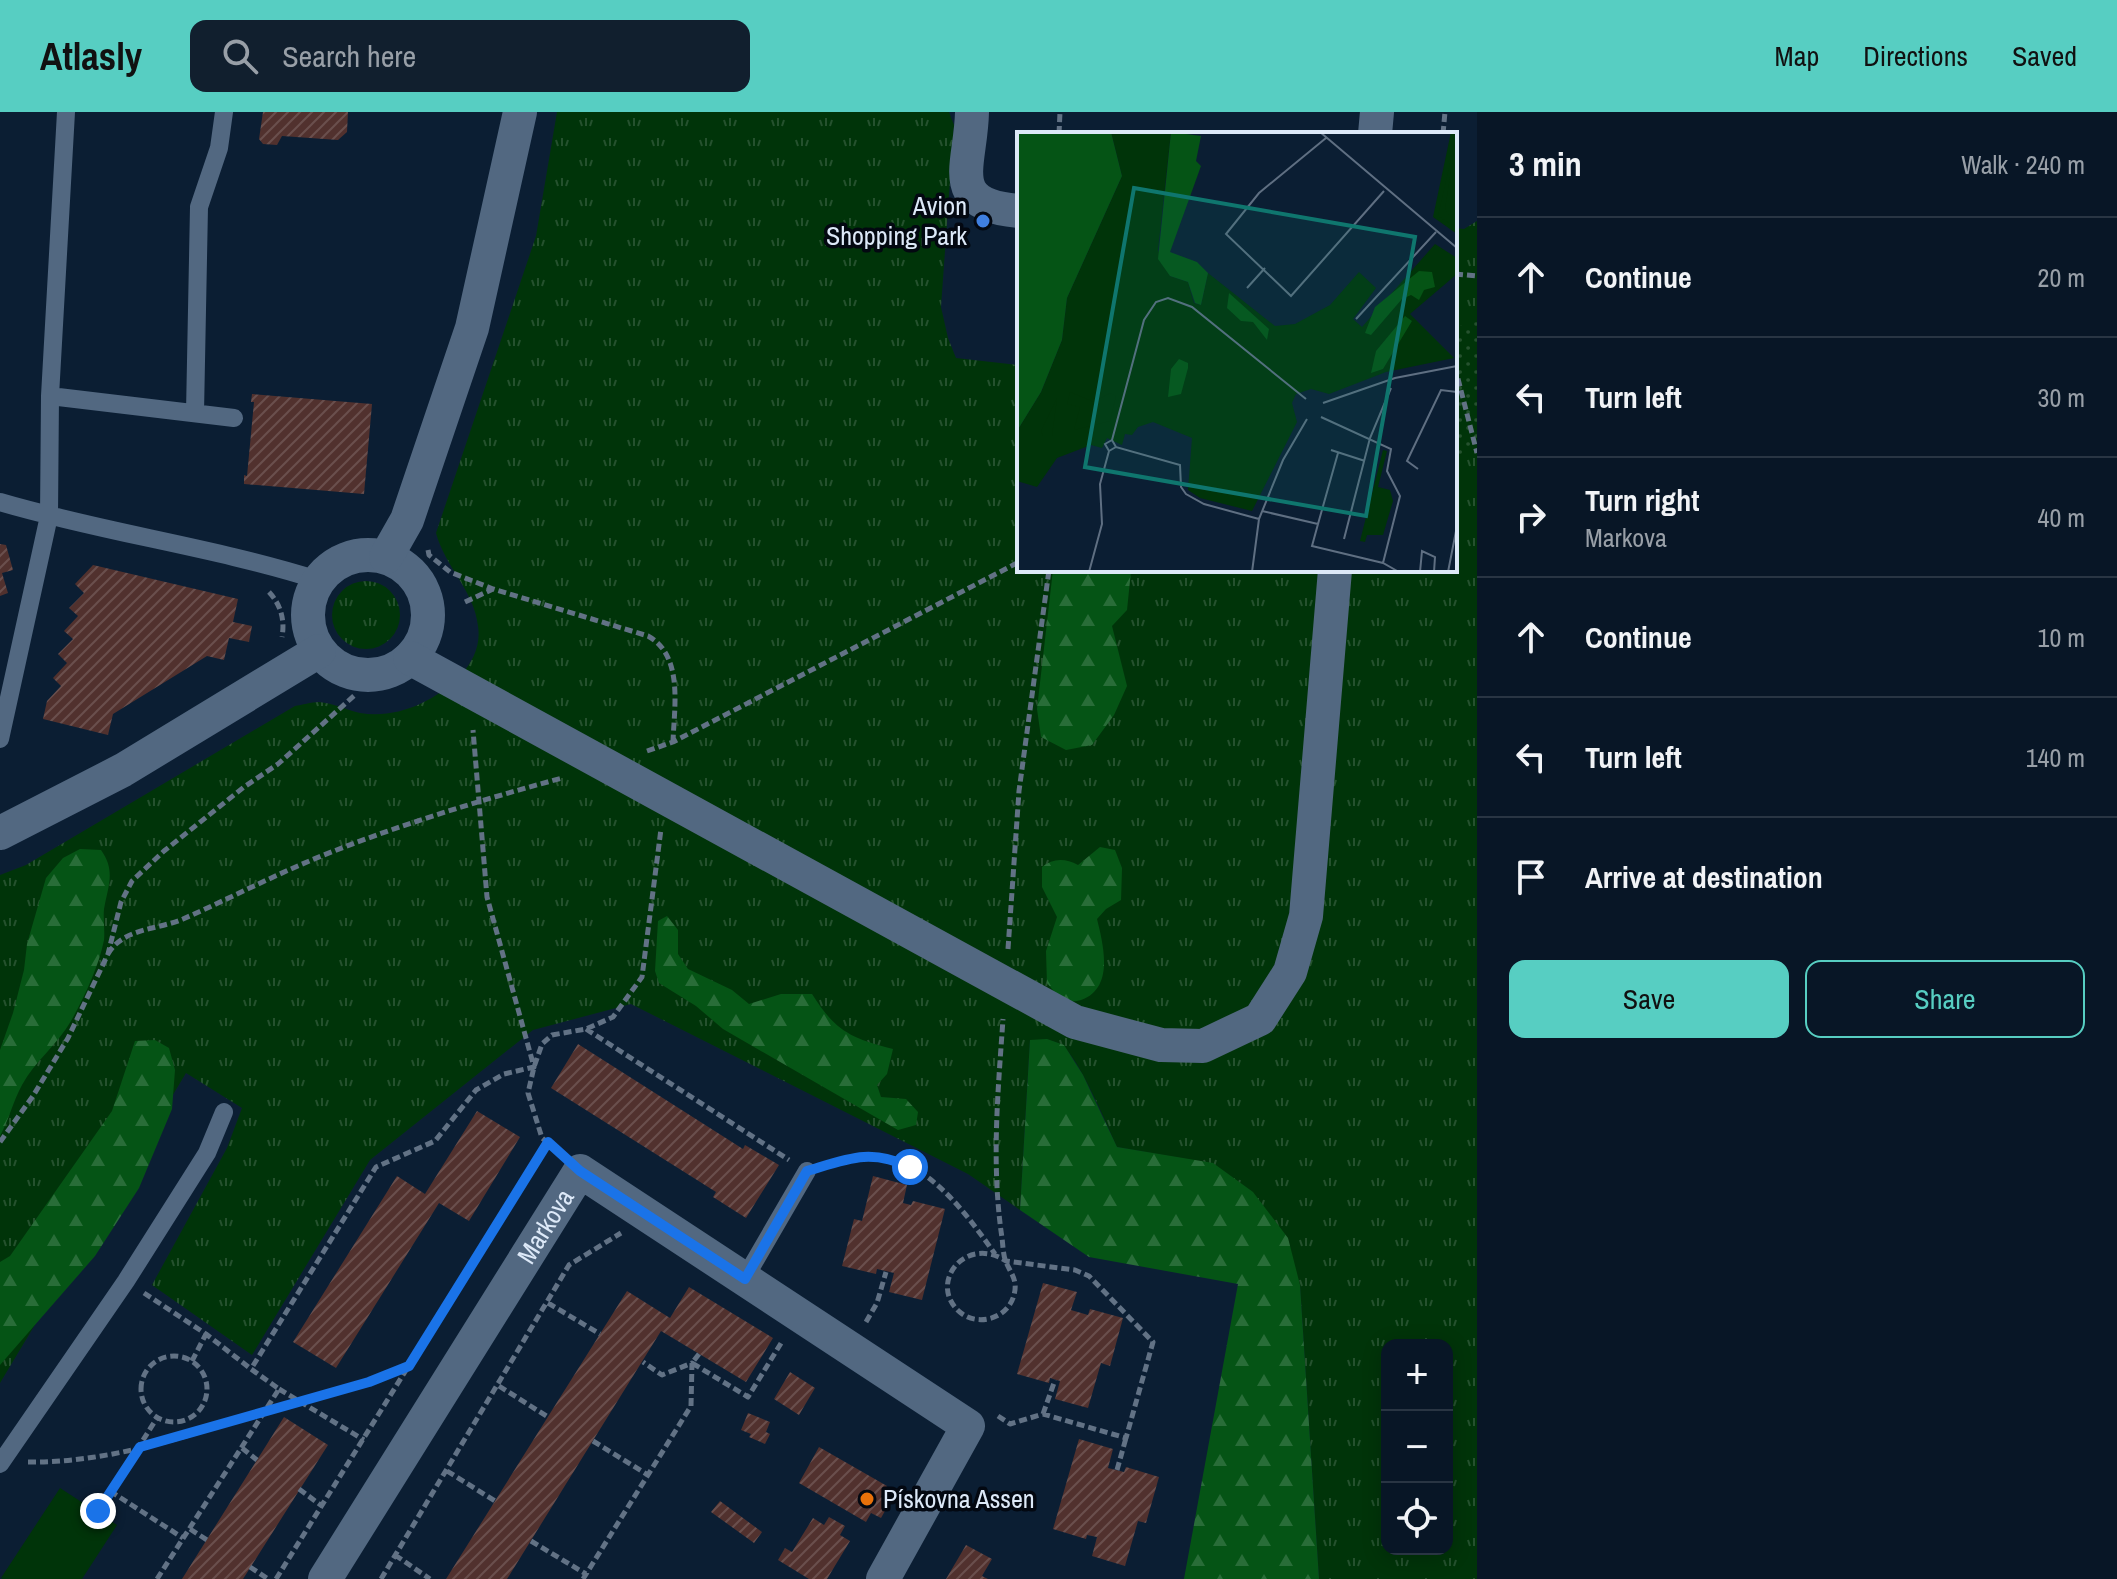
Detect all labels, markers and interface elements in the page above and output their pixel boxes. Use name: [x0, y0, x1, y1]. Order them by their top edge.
search box: [190, 20, 750, 92]
text: Atlasly: [40, 31, 142, 82]
icon: search: [218, 34, 262, 78]
text: Search here: [282, 36, 416, 76]
text: Map: [1775, 37, 1819, 75]
text: Directions: [1863, 37, 1968, 75]
text: Saved: [2012, 37, 2077, 75]
inset map: [1017, 132, 1457, 572]
text: 3 min: [1509, 141, 1582, 187]
text: Walk · 240 m: [1961, 147, 2085, 182]
place label: Avion Shopping Park: [826, 188, 967, 253]
marker: Avion Shopping Park: [974, 212, 992, 230]
icon: ahead: [1509, 255, 1553, 299]
text: Continue: [1585, 257, 1692, 297]
text: 20 m: [2038, 260, 2085, 295]
icon: left: [1509, 375, 1553, 419]
text: Turn left: [1585, 377, 1682, 417]
text: 30 m: [2038, 380, 2085, 415]
text: Turn right: [1585, 480, 1699, 520]
icon: right: [1509, 495, 1553, 539]
text: 40 m: [2038, 500, 2085, 535]
text: Markova: [1585, 520, 1667, 555]
icon: ahead: [1509, 615, 1553, 659]
text: Continue: [1585, 617, 1692, 657]
text: 10 m: [2038, 620, 2085, 655]
icon: left: [1509, 735, 1553, 779]
text: Turn left: [1585, 737, 1682, 777]
text: 140 m: [2026, 740, 2085, 775]
icon: arrive: [1509, 855, 1553, 899]
text: Arrive at destination: [1585, 857, 1823, 897]
button: Save: [1509, 960, 1789, 1038]
button: Share: [1805, 960, 2085, 1038]
route start: [892, 1149, 928, 1185]
street label: Markova: [509, 1182, 582, 1270]
map controls: [1381, 1339, 1453, 1555]
button: +: [1381, 1339, 1453, 1411]
button: −: [1381, 1411, 1453, 1483]
place label: Pískovna Assen: [883, 1481, 1035, 1516]
button: locate: [1381, 1483, 1453, 1555]
marker: Pískovna Assen: [858, 1490, 876, 1508]
route end: [80, 1493, 116, 1529]

